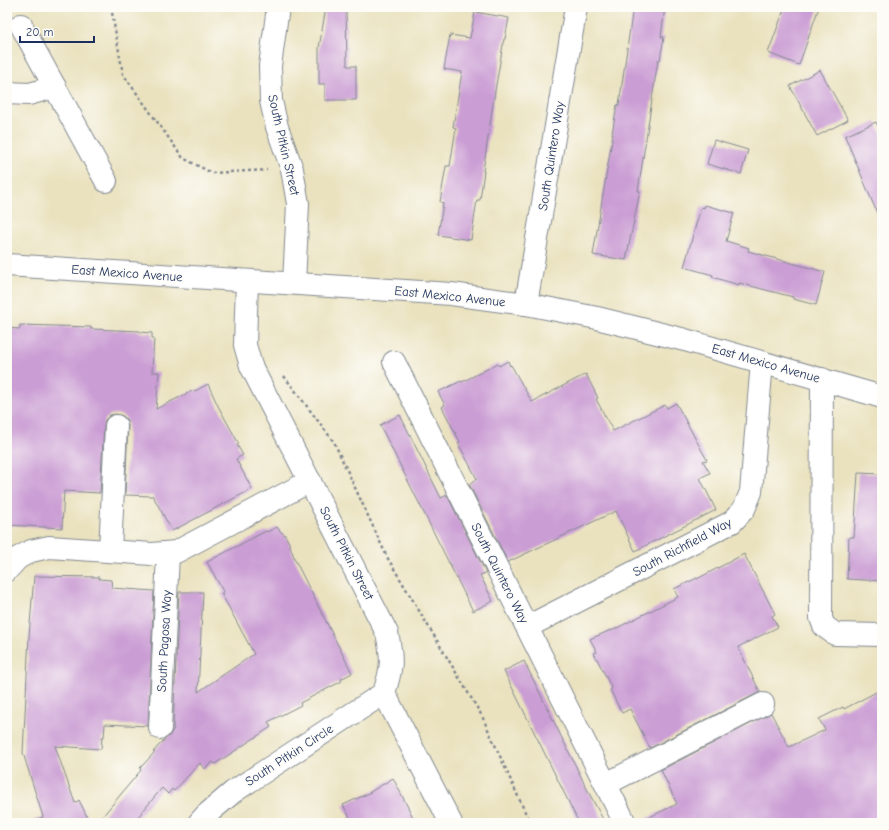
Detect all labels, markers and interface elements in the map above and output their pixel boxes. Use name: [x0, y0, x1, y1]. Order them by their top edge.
scale bar: [20, 18, 94, 44]
text: 20 m: [26, 25, 54, 39]
street label: South Pitkin Street: [265, 93, 303, 198]
street label: South Quintero Way: [535, 100, 567, 212]
street label: East Mexico Avenue: [71, 262, 184, 284]
street label: East Mexico Avenue: [394, 283, 507, 309]
street label: East Mexico Avenue: [710, 340, 822, 386]
street label: South Pitkin Street: [317, 504, 378, 603]
street label: South Richfield Way: [630, 515, 734, 579]
street label: South Quintero Way: [468, 520, 532, 626]
street label: South Pagosa Way: [154, 589, 174, 692]
street label: South Pitkin Circle: [242, 721, 336, 789]

